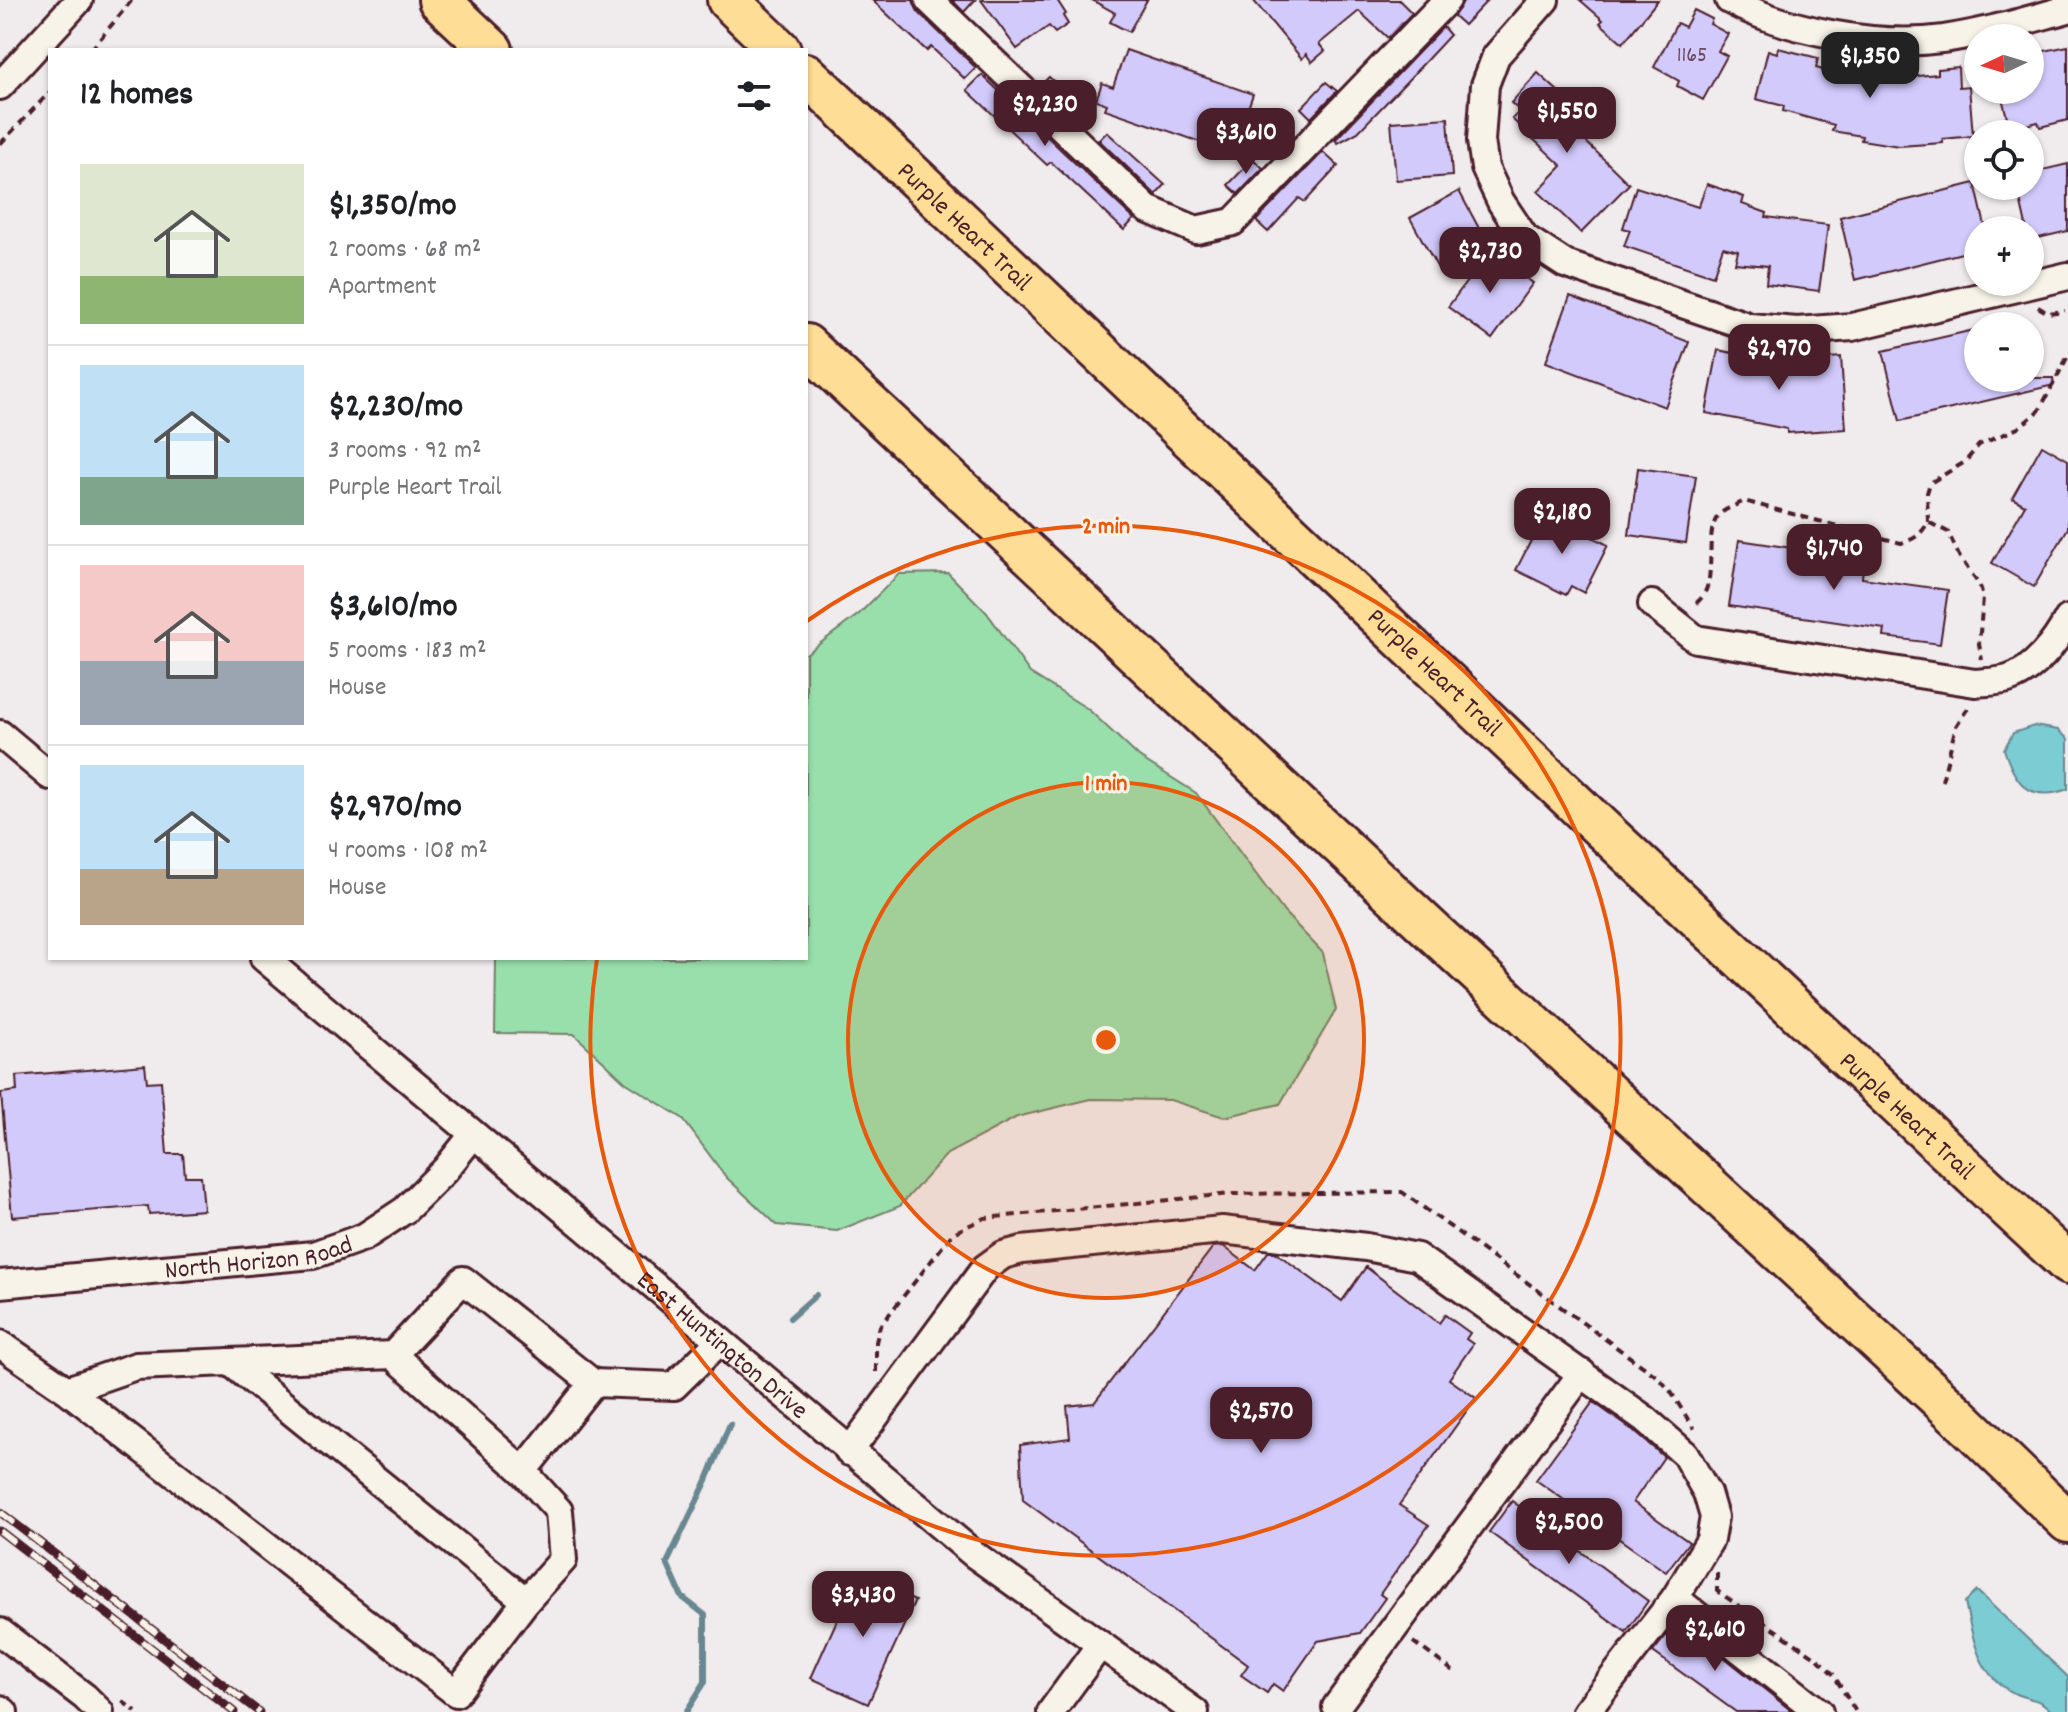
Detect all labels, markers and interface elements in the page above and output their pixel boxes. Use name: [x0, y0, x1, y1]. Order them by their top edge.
north arrow: [1964, 24, 2044, 104]
map controls: [1964, 24, 2044, 392]
pin: $1,350: [1805, 32, 1935, 100]
text: $1,350: [1839, 39, 1901, 76]
house number: 1165: [1677, 41, 1707, 72]
text: 12 homes: [80, 72, 193, 121]
icon: filters: [732, 74, 776, 118]
pin: $2,230: [980, 80, 1110, 148]
text: $2,230: [1012, 87, 1078, 124]
pin: $1,550: [1502, 87, 1632, 155]
text: $1,550: [1536, 94, 1598, 131]
pin: $3,610: [1181, 108, 1311, 176]
text: $3,610: [1215, 115, 1277, 152]
button: locate: [1964, 120, 2044, 200]
street label: Purple Heart Trail: [887, 155, 1039, 301]
text: $1,350/mo: [328, 183, 457, 232]
icon: home: [144, 196, 240, 292]
button: +: [1964, 216, 2044, 296]
pin: $2,730: [1425, 227, 1555, 295]
text: 2 rooms · 68 m²: [328, 232, 481, 269]
text: $2,730: [1457, 234, 1523, 271]
text: Apartment: [328, 269, 437, 306]
button: −: [1964, 312, 2044, 392]
pin: $2,970: [1714, 324, 1844, 392]
text: $2,970: [1746, 331, 1812, 368]
text: $2,230/mo: [328, 384, 463, 433]
icon: home: [144, 397, 240, 493]
text: 3 rooms · 92 m²: [328, 433, 482, 470]
text: Purple Heart Trail: [328, 470, 502, 507]
pin: $2,180: [1497, 488, 1627, 556]
text: $2,180: [1532, 495, 1592, 532]
text: 2 min: [1082, 511, 1130, 545]
pin: $1,740: [1769, 524, 1899, 592]
text: $1,740: [1805, 531, 1863, 568]
text: $3,610/mo: [328, 584, 458, 633]
icon: home: [144, 597, 240, 693]
street label: Purple Heart Trail: [1358, 601, 1509, 747]
text: 5 rooms · 183 m²: [328, 633, 486, 670]
text: House: [328, 670, 386, 707]
text: 1 min: [1085, 768, 1127, 802]
text: $2,970/mo: [328, 784, 462, 833]
icon: home: [144, 797, 240, 893]
text: 4 rooms · 108 m²: [328, 833, 488, 870]
text: House: [328, 870, 386, 907]
centre of rings: [1092, 1026, 1120, 1054]
street label: Purple Heart Trail: [1830, 1045, 1982, 1190]
street label: North Horizon Road: [163, 1227, 358, 1291]
street label: East Huntington Drive: [627, 1263, 815, 1430]
pin: $2,570: [1196, 1387, 1326, 1455]
text: $2,570: [1228, 1394, 1294, 1431]
pin: $2,500: [1504, 1498, 1634, 1566]
text: $2,500: [1534, 1505, 1604, 1542]
pin: $3,430: [798, 1571, 928, 1639]
text: $3,430: [830, 1578, 896, 1615]
pin: $2,610: [1650, 1605, 1780, 1673]
text: $2,610: [1684, 1612, 1746, 1649]

